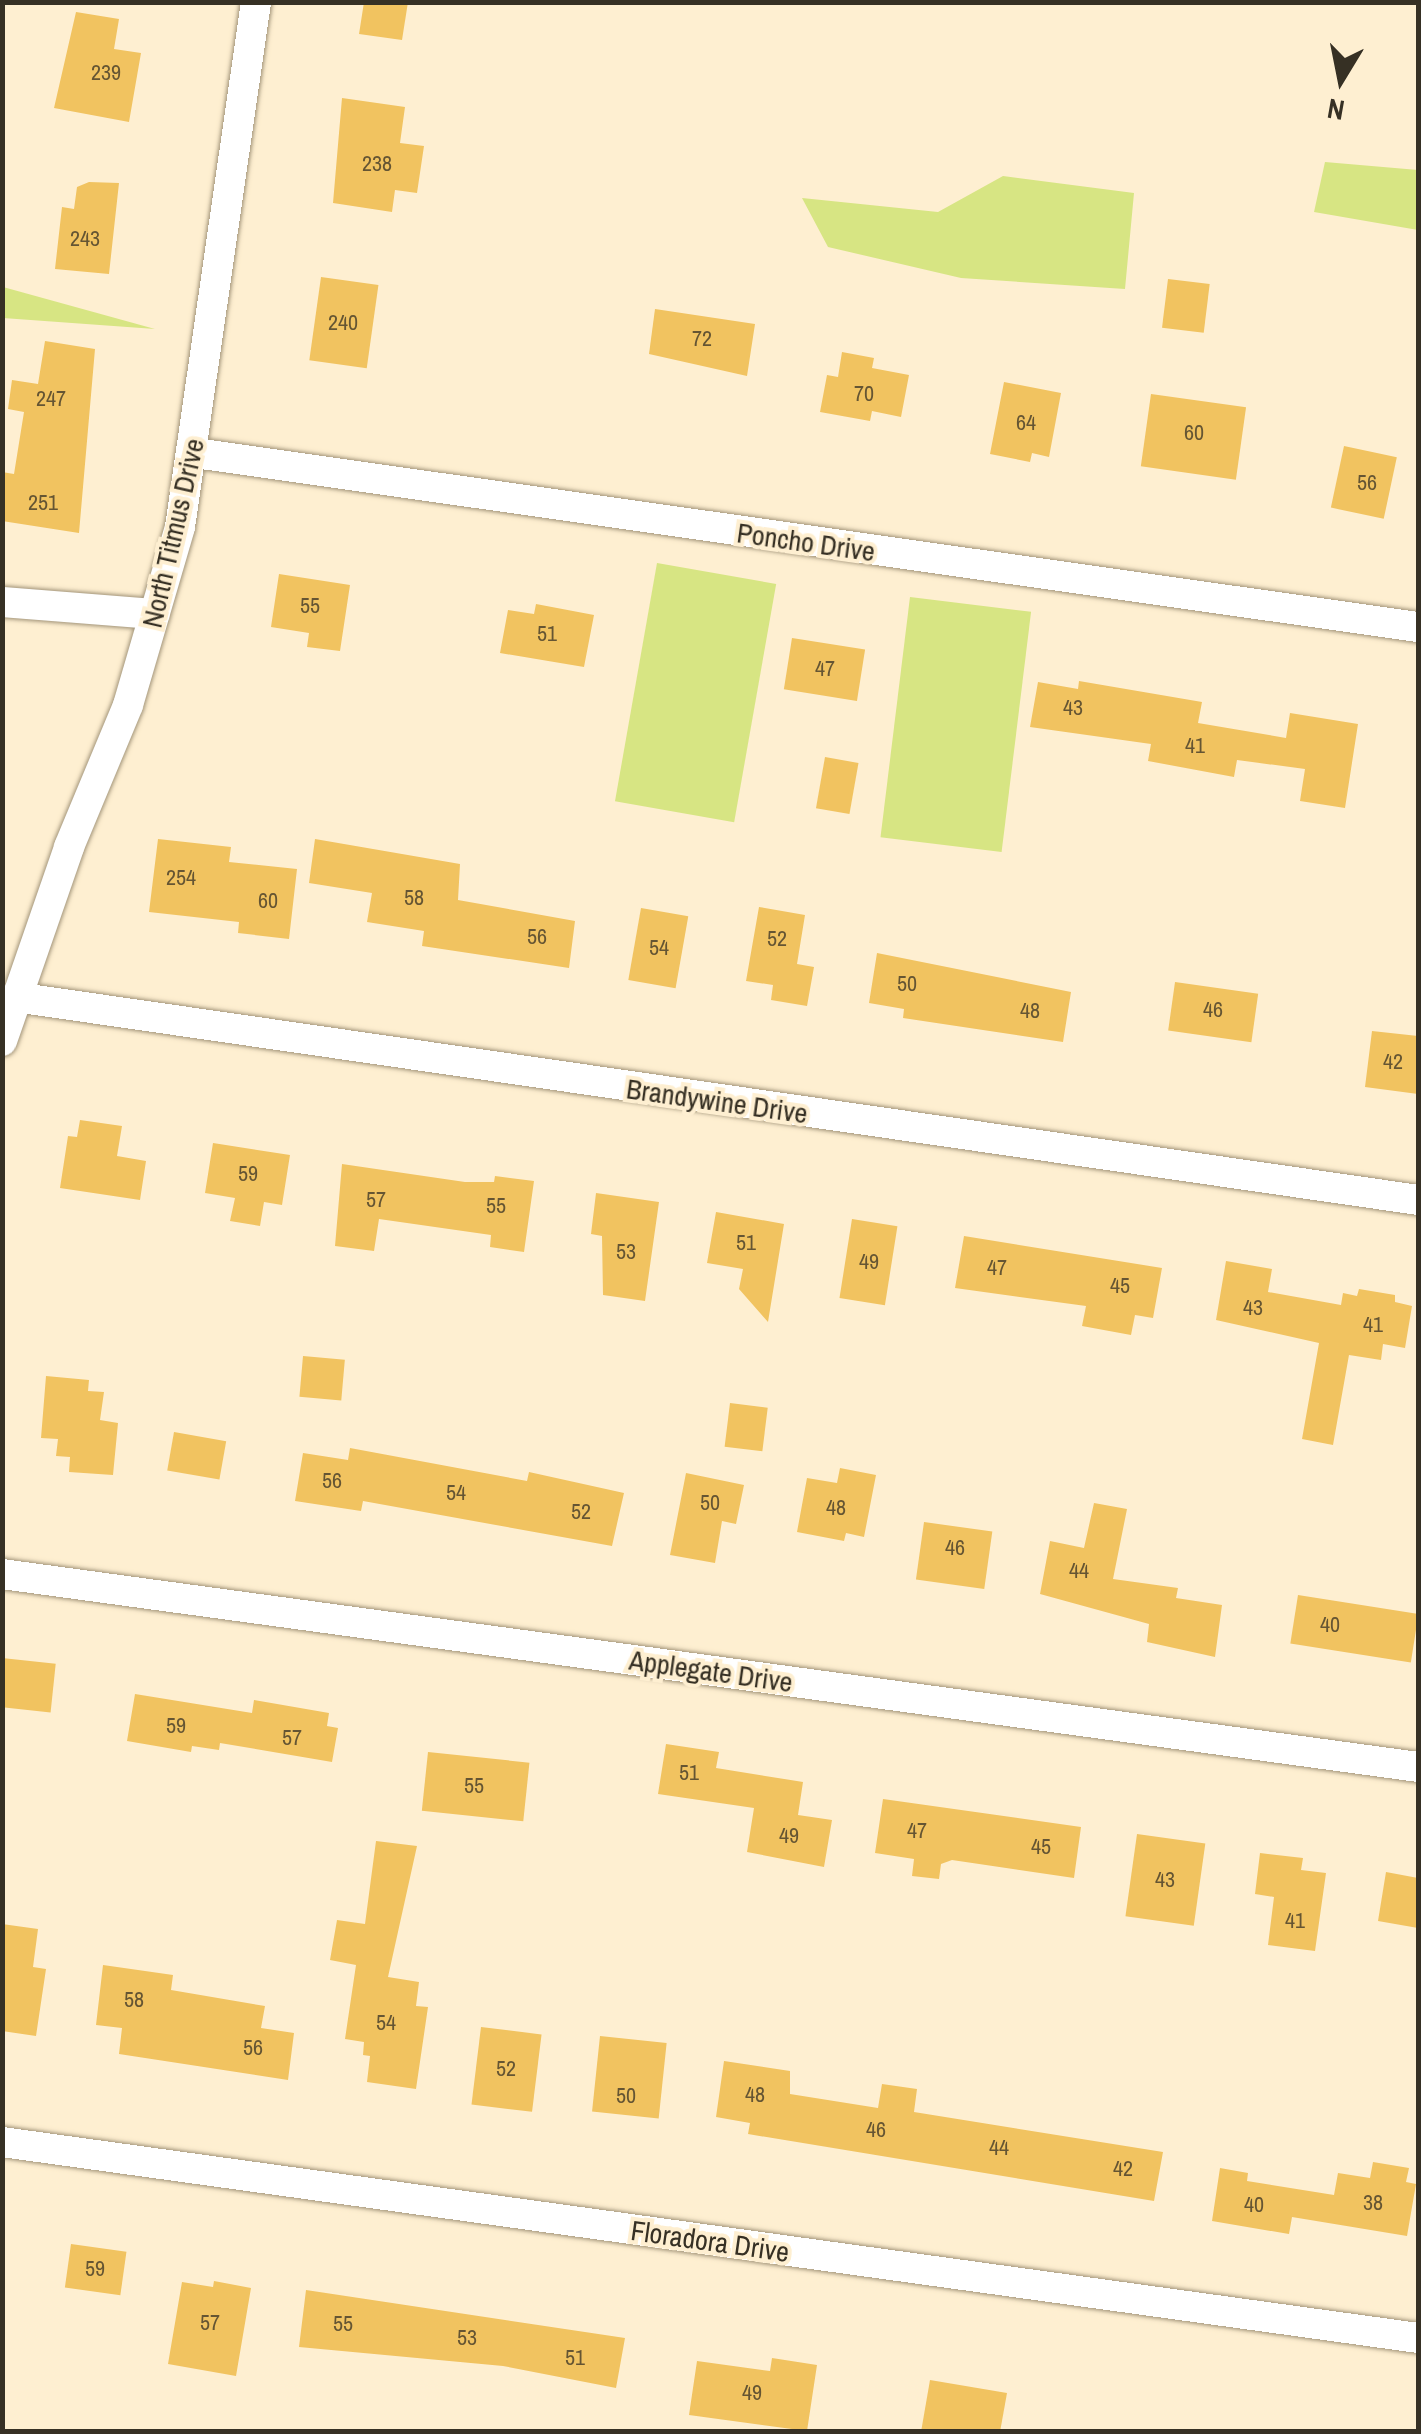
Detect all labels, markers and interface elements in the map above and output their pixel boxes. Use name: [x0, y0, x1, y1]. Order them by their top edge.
north arrow: [1291, 30, 1391, 130]
house number: 239: [91, 60, 121, 86]
text: N: [1324, 89, 1347, 130]
house number: 238: [362, 151, 392, 177]
house number: 243: [70, 226, 100, 252]
house number: 240: [328, 310, 358, 336]
house number: 72: [692, 326, 712, 352]
house number: 70: [854, 381, 874, 407]
house number: 247: [36, 386, 66, 412]
house number: 64: [1016, 410, 1036, 436]
house number: 60: [1184, 420, 1204, 446]
street label: North Titmus Drive: [135, 435, 211, 631]
house number: 56: [1357, 470, 1377, 496]
house number: 251: [28, 490, 58, 516]
street label: Poncho Drive: [735, 516, 877, 568]
house number: 55: [300, 593, 320, 619]
house number: 51: [537, 621, 557, 647]
house number: 47: [815, 656, 835, 682]
house number: 43: [1063, 695, 1083, 721]
house number: 41: [1185, 733, 1205, 759]
house number: 254: [166, 865, 196, 891]
house number: 58: [404, 885, 424, 911]
house number: 60: [258, 888, 278, 914]
house number: 56: [527, 924, 547, 950]
house number: 52: [767, 926, 787, 952]
house number: 54: [649, 935, 669, 961]
house number: 50: [897, 971, 917, 997]
house number: 46: [1203, 997, 1223, 1023]
house number: 48: [1020, 998, 1040, 1024]
house number: 42: [1383, 1049, 1403, 1075]
street label: Brandywine Drive: [624, 1072, 810, 1130]
house number: 59: [238, 1161, 258, 1187]
house number: 57: [366, 1187, 386, 1213]
house number: 55: [486, 1193, 506, 1219]
house number: 51: [736, 1230, 756, 1256]
house number: 53: [616, 1239, 636, 1265]
house number: 49: [859, 1249, 879, 1275]
house number: 47: [987, 1255, 1007, 1281]
house number: 45: [1110, 1273, 1130, 1299]
house number: 43: [1243, 1295, 1263, 1321]
house number: 41: [1363, 1312, 1383, 1338]
house number: 56: [322, 1468, 342, 1494]
house number: 54: [446, 1480, 466, 1506]
house number: 50: [700, 1490, 720, 1516]
house number: 48: [826, 1495, 846, 1521]
house number: 52: [571, 1499, 591, 1525]
house number: 46: [945, 1535, 965, 1561]
house number: 44: [1069, 1558, 1089, 1584]
house number: 40: [1320, 1612, 1340, 1638]
street label: Applegate Drive: [627, 1643, 795, 1699]
house number: 59: [166, 1713, 186, 1739]
house number: 57: [282, 1725, 302, 1751]
house number: 51: [679, 1760, 699, 1786]
house number: 55: [464, 1773, 484, 1799]
house number: 47: [907, 1818, 927, 1844]
house number: 49: [779, 1823, 799, 1849]
house number: 45: [1031, 1834, 1051, 1860]
house number: 43: [1155, 1867, 1175, 1893]
house number: 41: [1285, 1908, 1305, 1934]
house number: 58: [124, 1987, 144, 2013]
house number: 54: [376, 2010, 396, 2036]
house number: 56: [243, 2035, 263, 2061]
house number: 52: [496, 2056, 516, 2082]
house number: 48: [745, 2082, 765, 2108]
house number: 50: [616, 2083, 636, 2109]
house number: 46: [866, 2117, 886, 2143]
house number: 44: [989, 2135, 1009, 2161]
house number: 42: [1113, 2156, 1133, 2182]
house number: 38: [1363, 2190, 1383, 2216]
house number: 40: [1244, 2192, 1264, 2218]
street label: Floradora Drive: [629, 2213, 791, 2269]
house number: 59: [85, 2256, 105, 2282]
house number: 57: [200, 2310, 220, 2336]
house number: 55: [333, 2311, 353, 2337]
house number: 53: [457, 2325, 477, 2351]
house number: 51: [565, 2345, 585, 2371]
house number: 49: [742, 2380, 762, 2406]

